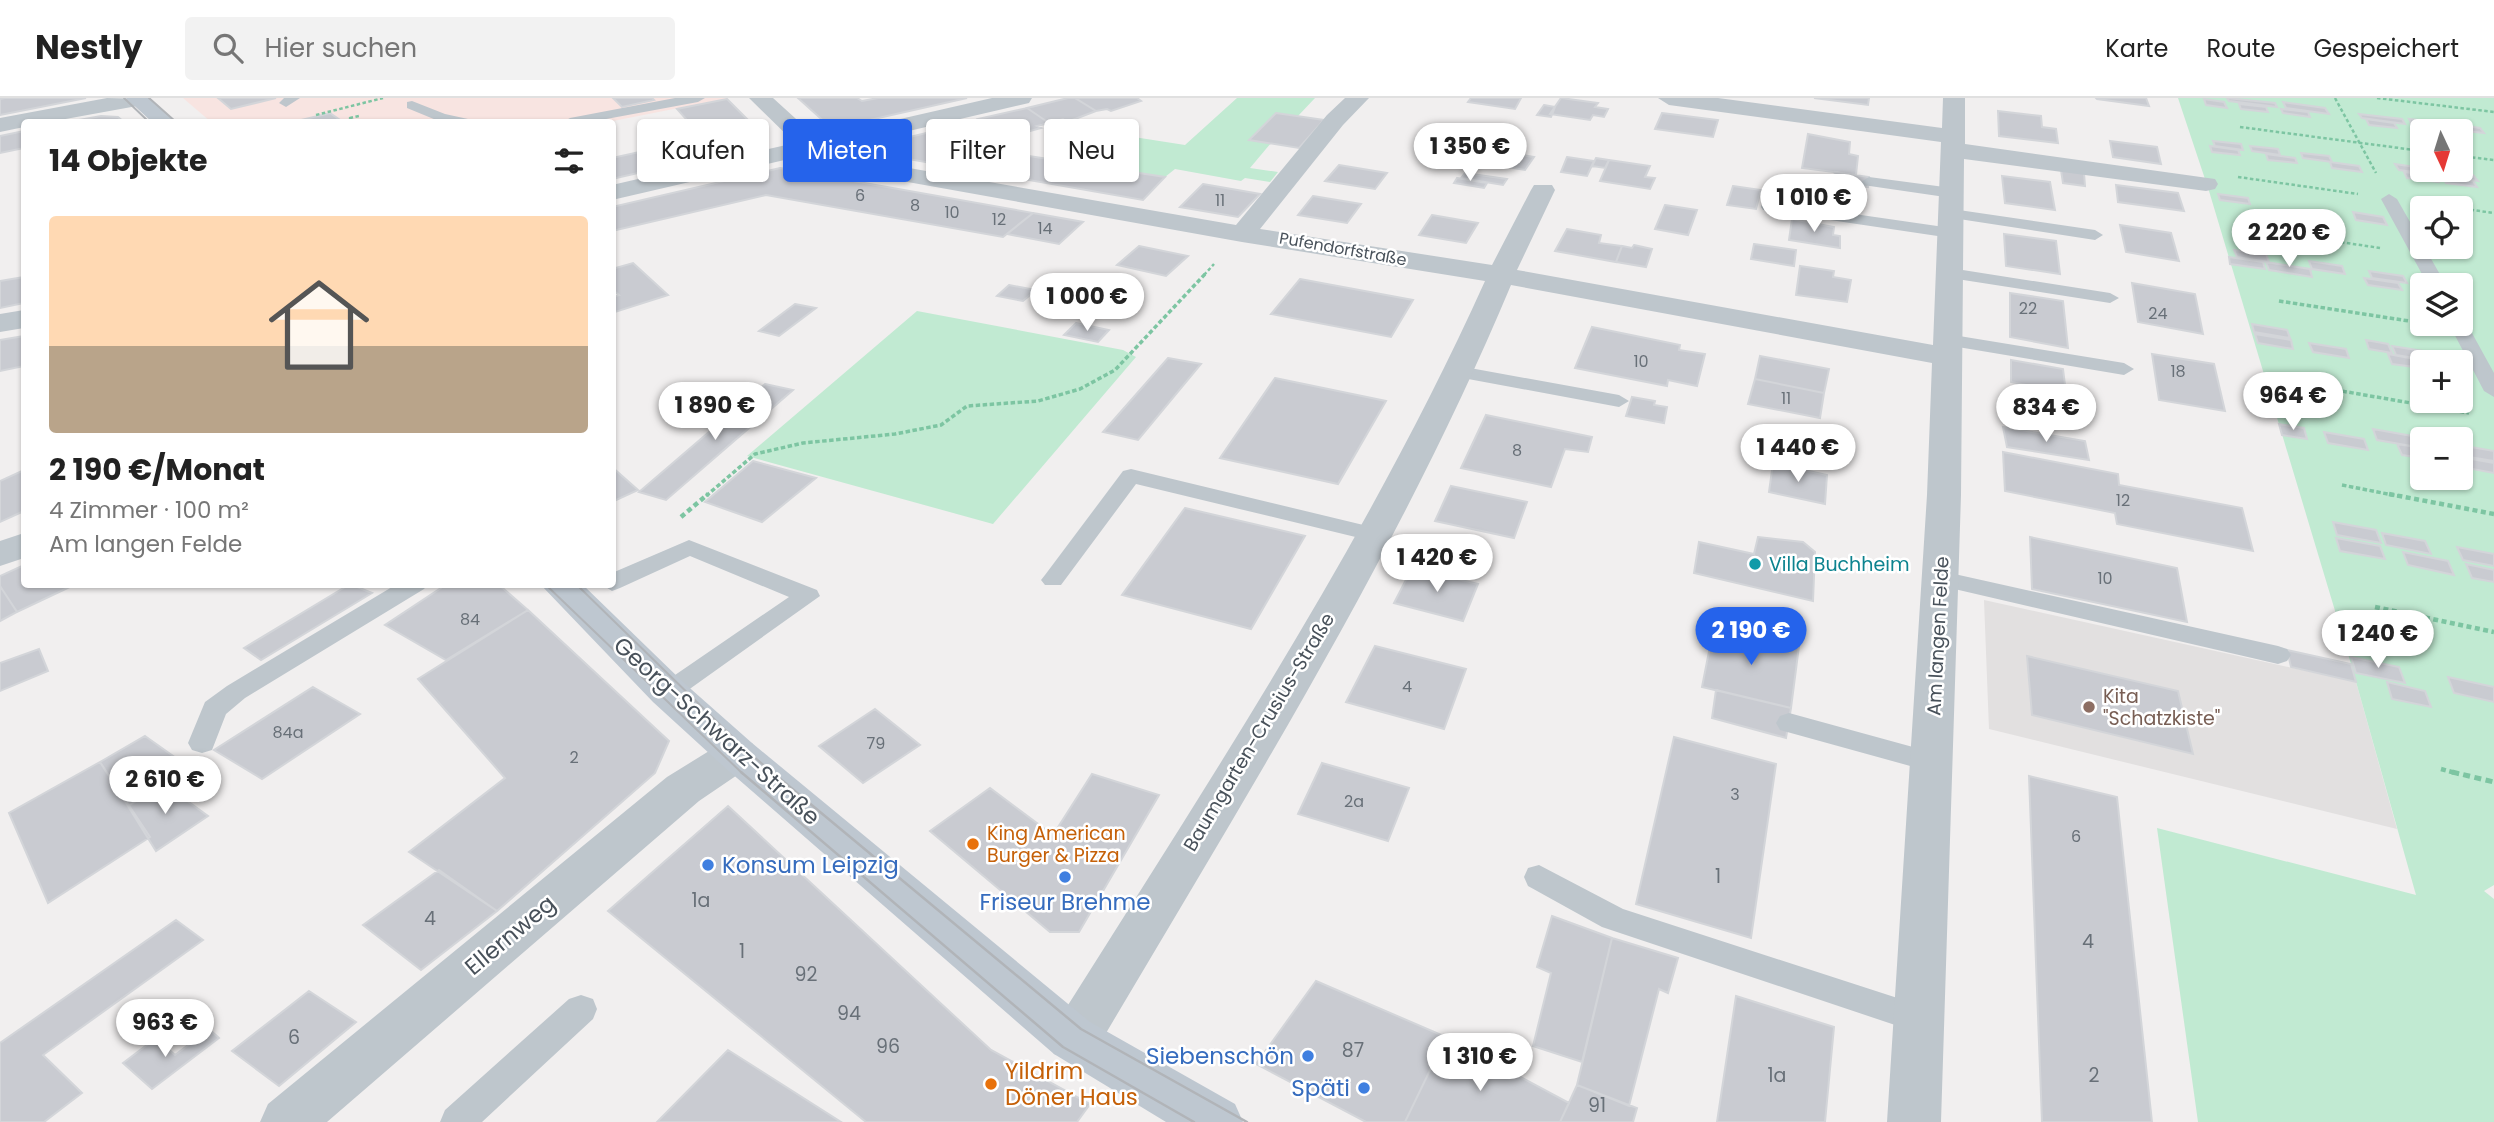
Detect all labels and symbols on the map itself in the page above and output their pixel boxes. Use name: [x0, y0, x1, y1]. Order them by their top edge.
north arrow: [2410, 119, 2473, 182]
pin: 1 350 €: [1405, 123, 1535, 183]
pin: 1 010 €: [1749, 174, 1879, 234]
house number: 6: [855, 184, 865, 207]
house number: 11: [1215, 189, 1225, 212]
house number: 8: [910, 194, 920, 217]
house number: 10: [944, 201, 960, 224]
house number: 12: [992, 208, 1006, 231]
pin: 2 220 €: [2224, 209, 2354, 269]
house number: 14: [1037, 217, 1053, 240]
street label: Pufendorfstraße: [1277, 226, 1409, 272]
pin: 1 000 €: [1022, 274, 1152, 333]
house number: 22: [2019, 297, 2037, 320]
house number: 24: [2148, 302, 2168, 325]
house number: 10: [1633, 350, 1649, 373]
house number: 18: [2170, 360, 2186, 383]
pin: 964 €: [2244, 372, 2342, 432]
pin: 1 890 €: [650, 382, 780, 442]
pin: 834 €: [1997, 384, 2095, 444]
house number: 11: [1781, 387, 1791, 410]
pin: 1 440 €: [1733, 424, 1863, 484]
house number: 8: [1512, 439, 1522, 462]
house number: 12: [2116, 489, 2130, 512]
pin: 1 420 €: [1372, 534, 1502, 594]
place label: Villa Buchheim: [1769, 551, 1909, 578]
marker: Villa Buchheim: [1747, 556, 1763, 572]
street label: Am langen Felde: [1920, 556, 1956, 716]
house number: 10: [2097, 567, 2113, 590]
house number: 84: [460, 608, 480, 631]
street label: Baumgarten-Crusius-Straße: [1177, 608, 1341, 856]
pin: 2 190 €: [1686, 608, 1816, 667]
pin: 1 240 €: [2313, 610, 2443, 670]
street label: Georg-Schwarz-Straße: [607, 629, 827, 833]
house number: 4: [1402, 675, 1412, 698]
place label: Kita "Schatzkiste": [2103, 683, 2220, 732]
marker: Kita "Schatzkiste": [2081, 699, 2097, 715]
house number: 84a: [273, 721, 303, 744]
house number: 79: [867, 732, 885, 755]
house number: 2: [569, 746, 579, 769]
pin: 2 610 €: [100, 756, 230, 816]
house number: 3: [1730, 783, 1740, 806]
house number: 2a: [1344, 790, 1364, 813]
place label: King American Burger & Pizza: [987, 820, 1126, 869]
house number: 6: [2071, 825, 2081, 848]
marker: King American Burger & Pizza: [965, 836, 981, 852]
place label: Konsum Leipzig: [722, 849, 899, 881]
marker: Konsum Leipzig: [700, 857, 716, 873]
house number: 1: [1715, 863, 1721, 890]
marker: Friseur Brehme: [1057, 869, 1073, 885]
place label: Friseur Brehme: [979, 886, 1151, 918]
house number: 1a: [692, 887, 710, 914]
street label: Ellernweg: [458, 888, 562, 982]
house number: 4: [424, 905, 436, 932]
house number: 4: [2082, 928, 2094, 955]
house number: 1: [739, 938, 745, 965]
house number: 92: [795, 961, 818, 988]
pin: 963 €: [116, 1000, 214, 1059]
house number: 94: [837, 1000, 861, 1027]
house number: 6: [288, 1024, 300, 1051]
house number: 96: [876, 1033, 900, 1060]
pin: 1 310 €: [1415, 1034, 1545, 1093]
house number: 87: [1342, 1037, 1364, 1064]
place label: Siebenschön: [1146, 1040, 1294, 1072]
marker: Siebenschön: [1300, 1048, 1316, 1064]
place label: Yildrim Döner Haus: [1005, 1055, 1138, 1113]
house number: 1a: [1768, 1062, 1786, 1089]
house number: 2: [2089, 1062, 2100, 1089]
place label: Späti: [1291, 1072, 1350, 1104]
marker: Yildrim Döner Haus: [983, 1076, 999, 1092]
marker: Späti: [1356, 1080, 1372, 1096]
house number: 91: [1588, 1092, 1606, 1119]

